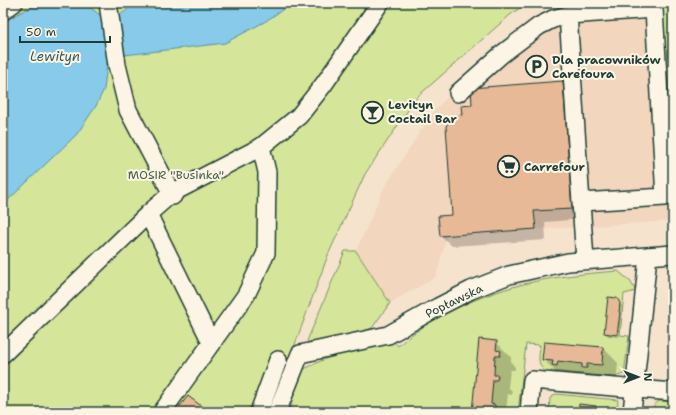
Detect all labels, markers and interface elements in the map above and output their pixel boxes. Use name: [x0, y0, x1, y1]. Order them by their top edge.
scale bar: [20, 18, 110, 44]
text: 50 m: [26, 24, 56, 40]
water label: Lewityn: [30, 48, 80, 65]
place label: Dla pracowników Carefoura: [552, 52, 661, 82]
parking icon: Dla pracowników Carefoura: [523, 54, 549, 80]
place label: Levityn Coctail Bar: [388, 97, 457, 127]
bar icon: Levityn Coctail Bar: [359, 99, 385, 125]
supermarket icon: Carrefour: [496, 154, 522, 180]
place label: Carrefour: [524, 159, 585, 175]
park label: MOSiR "Businka": [128, 167, 224, 183]
street label: Popławska: [423, 280, 486, 322]
north arrow: [618, 357, 658, 397]
text: N: [640, 373, 655, 382]

